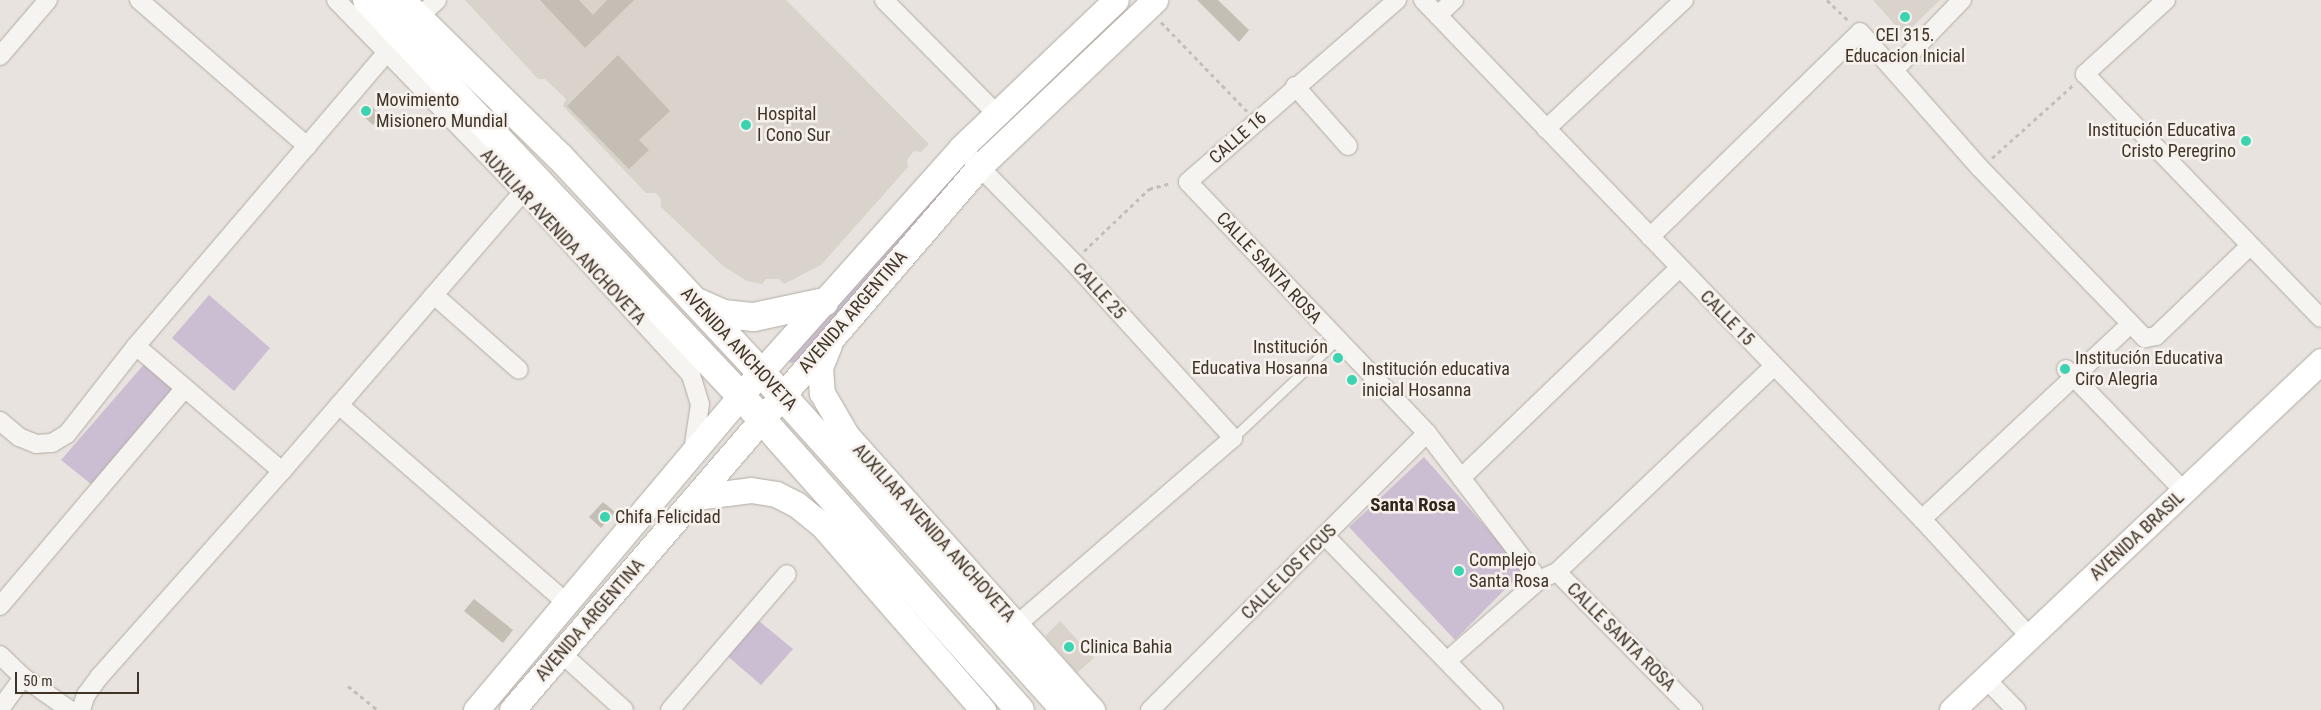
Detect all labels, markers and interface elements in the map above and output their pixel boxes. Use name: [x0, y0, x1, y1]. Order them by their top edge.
marker: CEI 315. Educacion Inicial: [1899, 11, 1911, 23]
place label: CEI 315. Educacion Inicial: [1845, 25, 1965, 68]
place label: Movimiento Misionero Mundial: [376, 90, 508, 132]
place label: Hospital I Cono Sur: [757, 104, 830, 146]
marker: Movimiento Misionero Mundial: [360, 105, 372, 117]
street label: CALLE 16: [1205, 107, 1271, 169]
marker: Hospital I Cono Sur: [739, 118, 753, 132]
place label: Institución Educativa Cristo Peregrino: [2088, 120, 2236, 162]
marker: Institución Educativa Cristo Peregrino: [2240, 135, 2252, 147]
street label: AUXILIAR AVENIDA ANCHOVETA: [476, 145, 650, 329]
street label: CALLE SANTA ROSA: [1212, 208, 1326, 328]
street label: AVENIDA ARGENTINA: [794, 246, 912, 378]
street label: CALLE 25: [1068, 258, 1130, 324]
street label: AVENIDA ANCHOVETA: [676, 283, 802, 415]
street label: CALLE 15: [1695, 286, 1759, 350]
place label: Institución Educativa Hosanna: [1192, 337, 1328, 379]
place label: Institución Educativa Ciro Alegria: [2075, 348, 2223, 390]
marker: Institución Educativa Hosanna: [1332, 352, 1344, 364]
place label: Institución educativa inicial Hosanna: [1362, 359, 1510, 402]
marker: Institución Educativa Ciro Alegria: [2059, 363, 2071, 375]
marker: Institución educativa inicial Hosanna: [1346, 374, 1358, 386]
street label: AUXILIAR AVENIDA ANCHOVETA: [848, 439, 1020, 627]
street label: AVENIDA BRASIL: [2085, 487, 2189, 585]
district label: Santa Rosa: [1370, 494, 1456, 516]
place label: Chifa Felicidad: [615, 506, 721, 528]
marker: Chifa Felicidad: [599, 511, 611, 523]
street label: CALLE LOS FICUS: [1237, 520, 1341, 624]
place label: Complejo Santa Rosa: [1469, 550, 1549, 592]
street label: AVENIDA ARGENTINA: [531, 554, 649, 686]
marker: Complejo Santa Rosa: [1453, 565, 1465, 577]
street label: CALLE SANTA ROSA: [1562, 578, 1680, 696]
place label: Clinica Bahia: [1080, 636, 1172, 658]
marker: Clinica Bahia: [1062, 640, 1076, 654]
scale bar: [18, 662, 141, 694]
text: 50 m: [23, 672, 53, 690]

